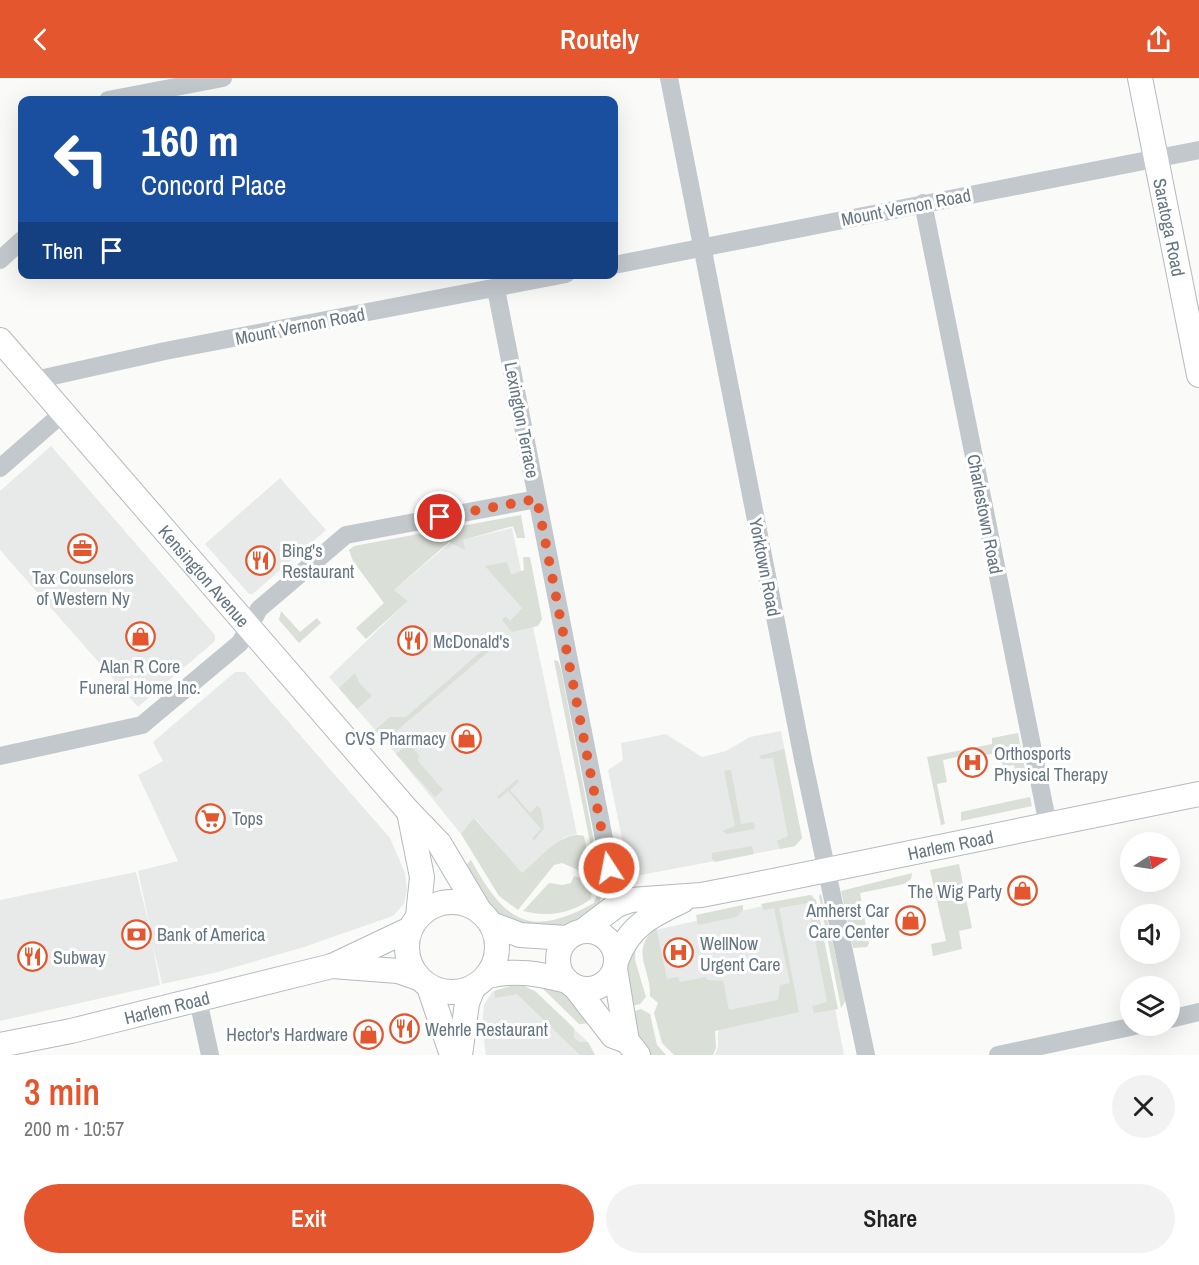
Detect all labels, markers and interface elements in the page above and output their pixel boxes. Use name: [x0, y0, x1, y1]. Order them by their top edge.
text: Routely: [560, 21, 639, 57]
icon: back: [24, 23, 57, 56]
icon: share: [1142, 23, 1175, 56]
text: 160 m: [141, 113, 239, 169]
icon: left: [42, 120, 120, 198]
text: Concord Place: [141, 167, 286, 203]
street label: Saratoga Road: [1148, 176, 1192, 278]
street label: Mount Vernon Road: [839, 182, 973, 232]
icon: arrive: [95, 234, 128, 267]
text: Then: [42, 236, 83, 266]
street label: Mount Vernon Road: [233, 301, 367, 351]
street label: Lexington Terrace: [498, 360, 546, 480]
street label: Charlestown Road: [961, 452, 1009, 576]
pin: [414, 491, 465, 542]
icon: arrive: [423, 500, 456, 533]
street label: Yorktown Road: [743, 516, 787, 618]
street label: Kensington Avenue: [153, 519, 256, 632]
office icon: Tax Counselors of Western Ny: [67, 532, 99, 564]
place label: Bing's Restaurant: [282, 538, 354, 584]
restaurant icon: Bing's Restaurant: [245, 544, 277, 576]
place label: Tax Counselors of Western Ny: [32, 565, 134, 611]
shop icon: Alan R Core Funeral Home Inc.: [124, 621, 156, 653]
restaurant icon: McDonald's: [396, 625, 428, 657]
place label: McDonald's: [433, 629, 510, 654]
place label: Alan R Core Funeral Home Inc.: [79, 654, 201, 700]
shop icon: CVS Pharmacy: [451, 722, 483, 754]
place label: CVS Pharmacy: [345, 726, 447, 751]
place label: Orthosports Physical Therapy: [994, 741, 1108, 787]
hospital icon: Orthosports Physical Therapy: [957, 747, 989, 779]
supermarket icon: Tops: [195, 802, 227, 834]
place label: Tops: [232, 806, 263, 831]
street label: Harlem Road: [905, 824, 996, 866]
north arrow: [1120, 832, 1180, 892]
map controls: [1120, 832, 1180, 1036]
position arrow: [577, 836, 641, 900]
shop icon: The Wig Party: [1007, 875, 1039, 907]
place label: The Wig Party: [908, 879, 1003, 904]
place label: Amherst Car Care Center: [805, 898, 889, 944]
shop icon: Amherst Car Care Center: [894, 904, 926, 936]
button: sound: [1120, 904, 1180, 964]
bank icon: Bank of America: [120, 918, 152, 950]
place label: Bank of America: [157, 922, 265, 947]
place label: WellNow Urgent Care: [700, 931, 780, 977]
hospital icon: WellNow Urgent Care: [663, 937, 695, 969]
restaurant icon: Subway: [16, 941, 48, 973]
place label: Subway: [53, 945, 106, 970]
button: layers: [1120, 976, 1180, 1036]
street label: Harlem Road: [121, 985, 212, 1030]
restaurant icon: Wehrle Restaurant: [388, 1013, 420, 1045]
place label: Wehrle Restaurant: [425, 1017, 548, 1042]
shop icon: Hector's Hardware: [353, 1018, 385, 1050]
place label: Hector's Hardware: [226, 1022, 348, 1047]
text: 3 min: [24, 1068, 100, 1116]
button: close: [1112, 1075, 1175, 1138]
text: 200 m · 10:57: [24, 1115, 124, 1142]
button: Exit: [24, 1184, 594, 1253]
button: Share: [606, 1184, 1175, 1253]

